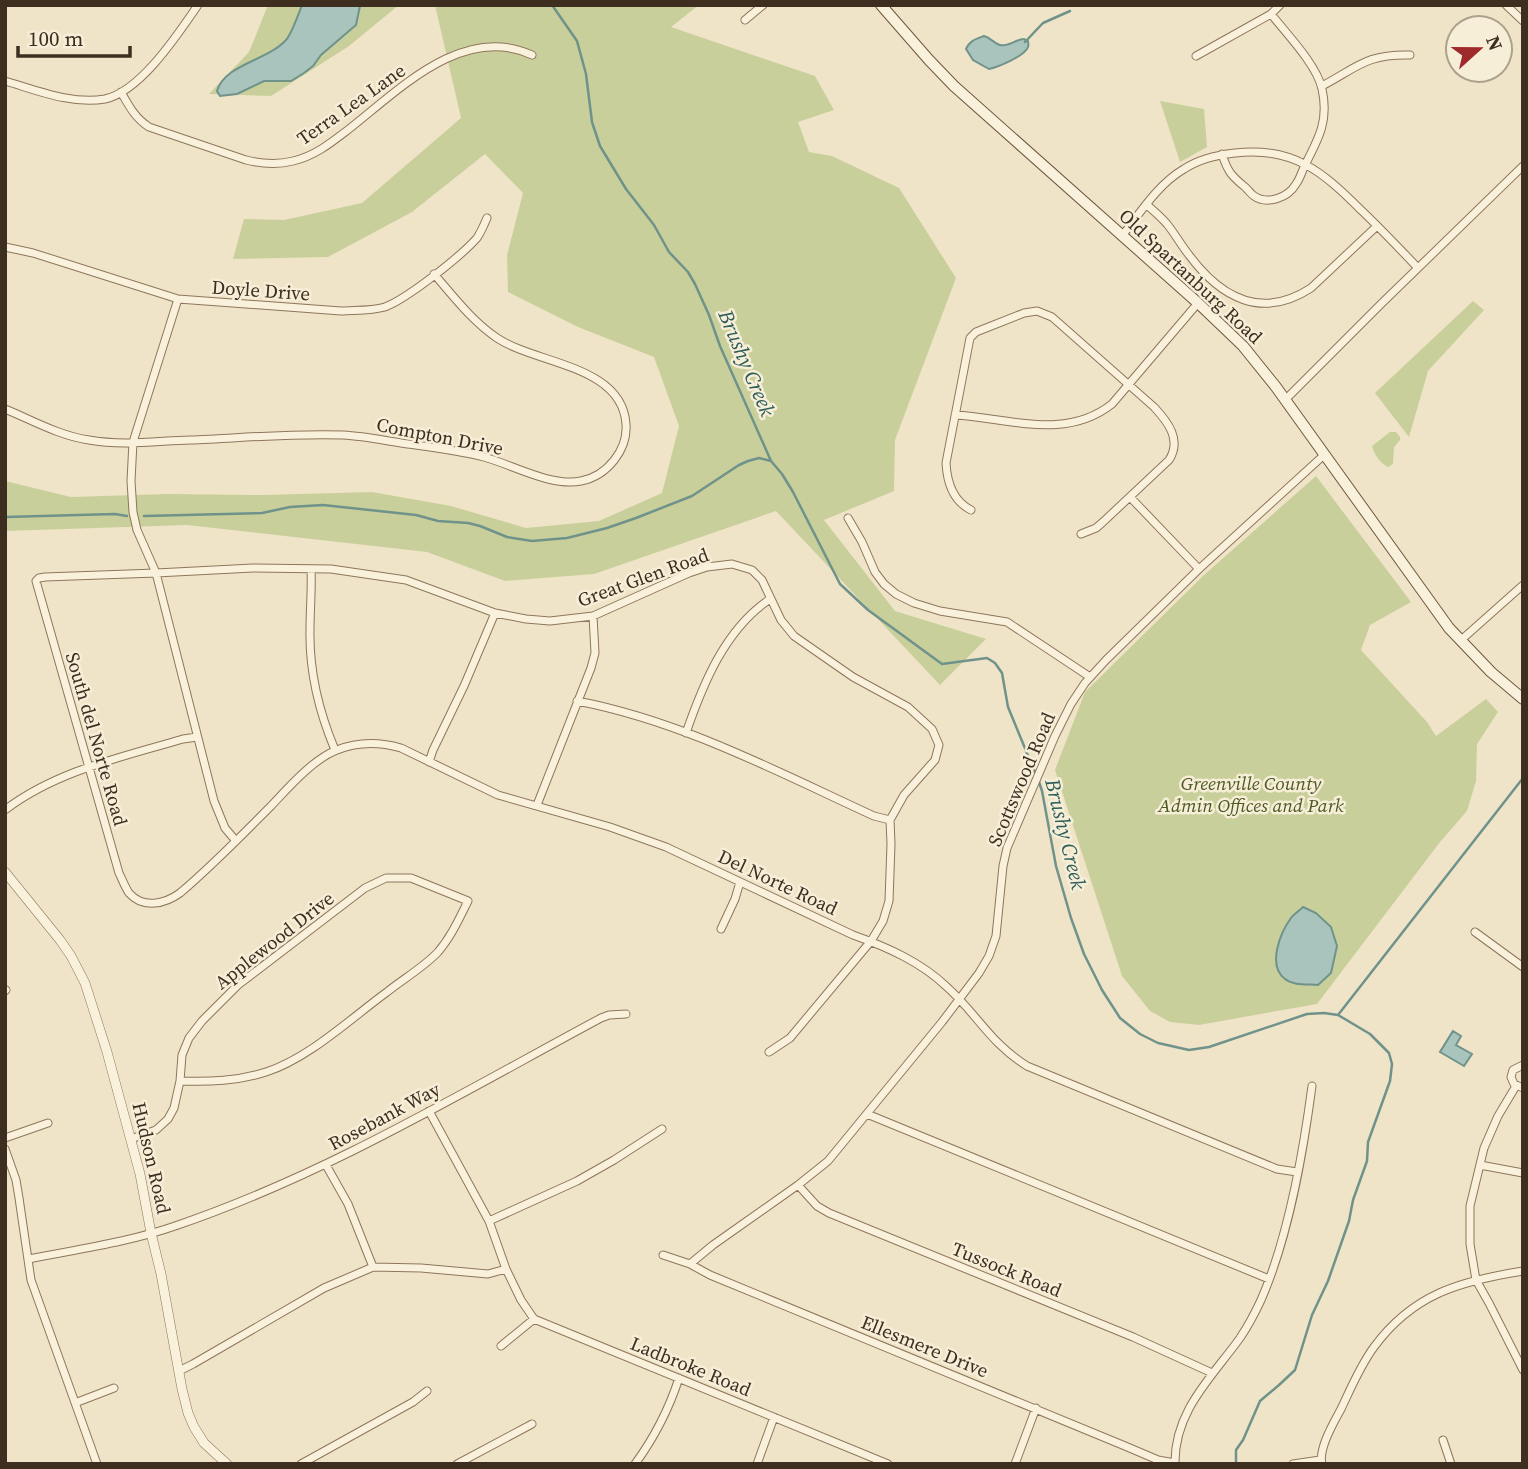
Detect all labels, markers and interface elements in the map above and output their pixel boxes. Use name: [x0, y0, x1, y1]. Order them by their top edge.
scale bar: [18, 14, 130, 58]
north arrow: [1444, 14, 1514, 84]
text: 100 m: [28, 24, 83, 53]
text: N: [1480, 32, 1510, 54]
street label: Terra Lea Lane: [292, 57, 410, 151]
street label: Old Spartanburg Road: [1114, 203, 1268, 349]
street label: Doyle Drive: [211, 274, 311, 306]
water label: Brushy Creek: [711, 304, 783, 421]
street label: Compton Drive: [374, 411, 506, 461]
street label: Great Glen Road: [574, 541, 712, 613]
street label: South del Norte Road: [60, 649, 134, 829]
street label: Scottswood Road: [981, 708, 1061, 850]
park label: Greenville County Admin Offices and Park: [1157, 770, 1344, 818]
water label: Brushy Creek: [1038, 774, 1094, 893]
street label: Del Norte Road: [714, 843, 842, 921]
street label: Applewood Drive: [209, 885, 339, 995]
street label: Rosebank Way: [324, 1076, 445, 1156]
street label: Hudson Road: [127, 1100, 178, 1217]
street label: Tussock Road: [948, 1235, 1066, 1303]
street label: Ellesmere Drive: [857, 1309, 993, 1383]
street label: Ladbroke Road: [627, 1330, 755, 1402]

